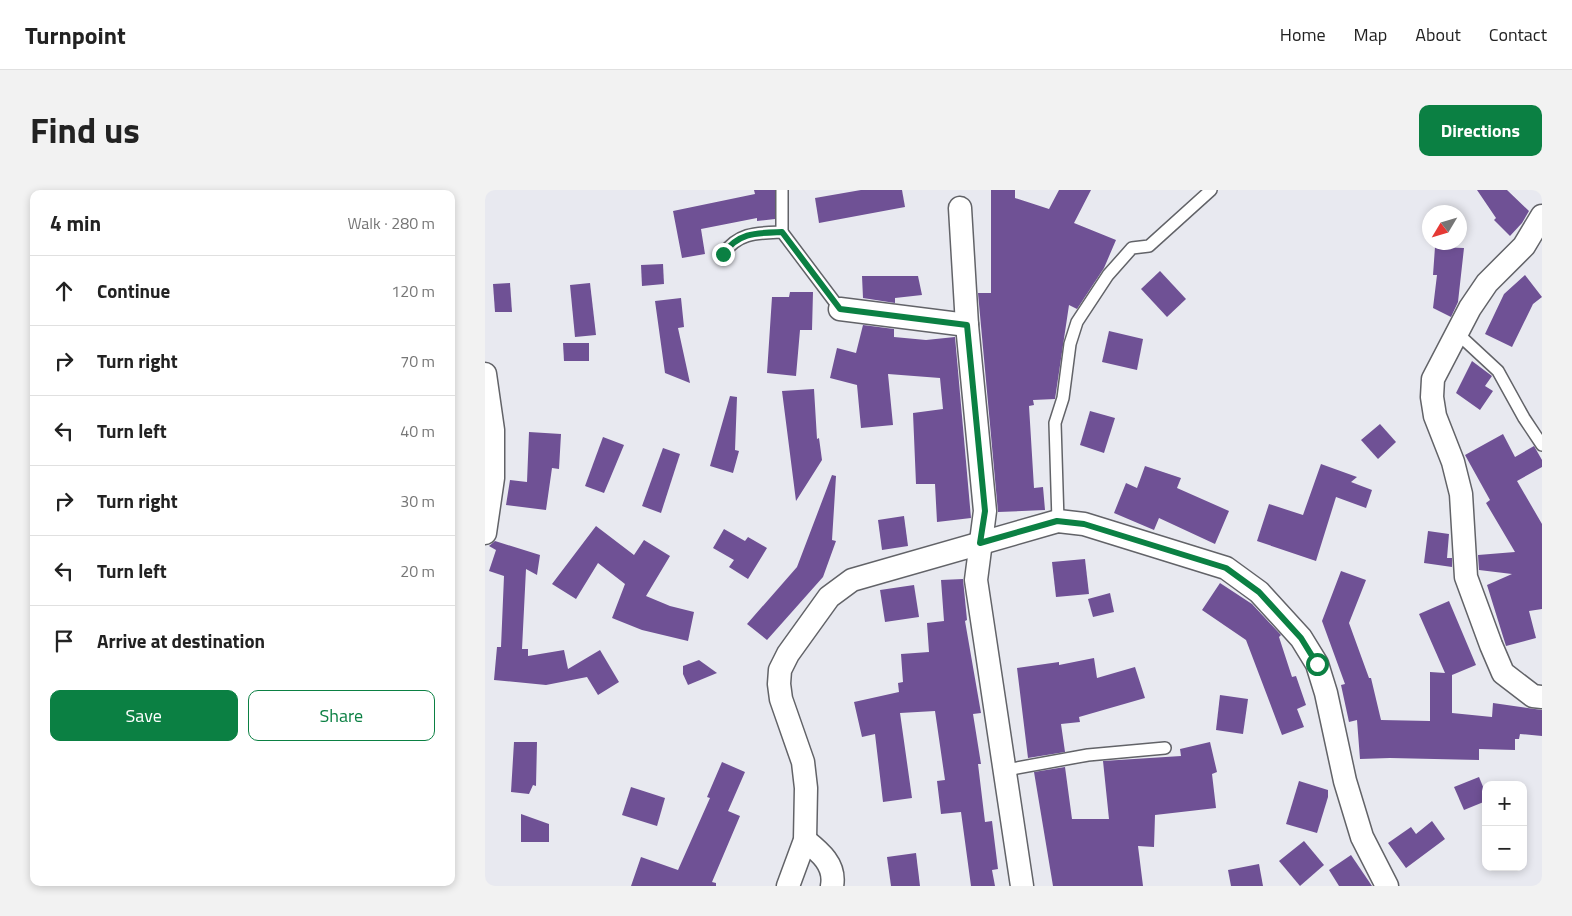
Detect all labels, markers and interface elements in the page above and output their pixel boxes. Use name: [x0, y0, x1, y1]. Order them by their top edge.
text: Turnpoint: [25, 17, 126, 53]
text: Home: [1280, 21, 1326, 48]
text: Map: [1354, 21, 1387, 48]
text: About: [1415, 21, 1461, 48]
text: Contact: [1489, 21, 1547, 48]
text: Find us: [30, 103, 140, 157]
button: Directions: [1419, 105, 1542, 156]
north arrow: [1422, 205, 1467, 250]
text: 4 min: [50, 207, 101, 239]
text: Walk · 280 m: [347, 211, 435, 235]
route end: [712, 243, 735, 266]
text: Continue: [97, 276, 170, 305]
icon: ahead: [50, 277, 78, 305]
text: 120 m: [391, 279, 435, 303]
text: Turn right: [97, 346, 178, 375]
icon: right: [50, 347, 78, 375]
text: 70 m: [400, 349, 435, 373]
text: Turn left: [97, 416, 167, 445]
icon: left: [50, 417, 78, 445]
text: 40 m: [400, 419, 435, 443]
text: Turn right: [97, 486, 178, 515]
icon: right: [50, 487, 78, 515]
text: 30 m: [400, 489, 435, 513]
text: Turn left: [97, 556, 167, 585]
icon: left: [50, 557, 78, 585]
text: 20 m: [400, 559, 435, 583]
text: Arrive at destination: [97, 626, 265, 655]
icon: arrive: [50, 627, 78, 655]
route start: [1306, 653, 1329, 676]
button: Save: [50, 690, 238, 741]
button: Share: [248, 690, 435, 741]
map controls: [1482, 781, 1527, 871]
button: +: [1482, 781, 1527, 826]
button: −: [1482, 826, 1527, 871]

